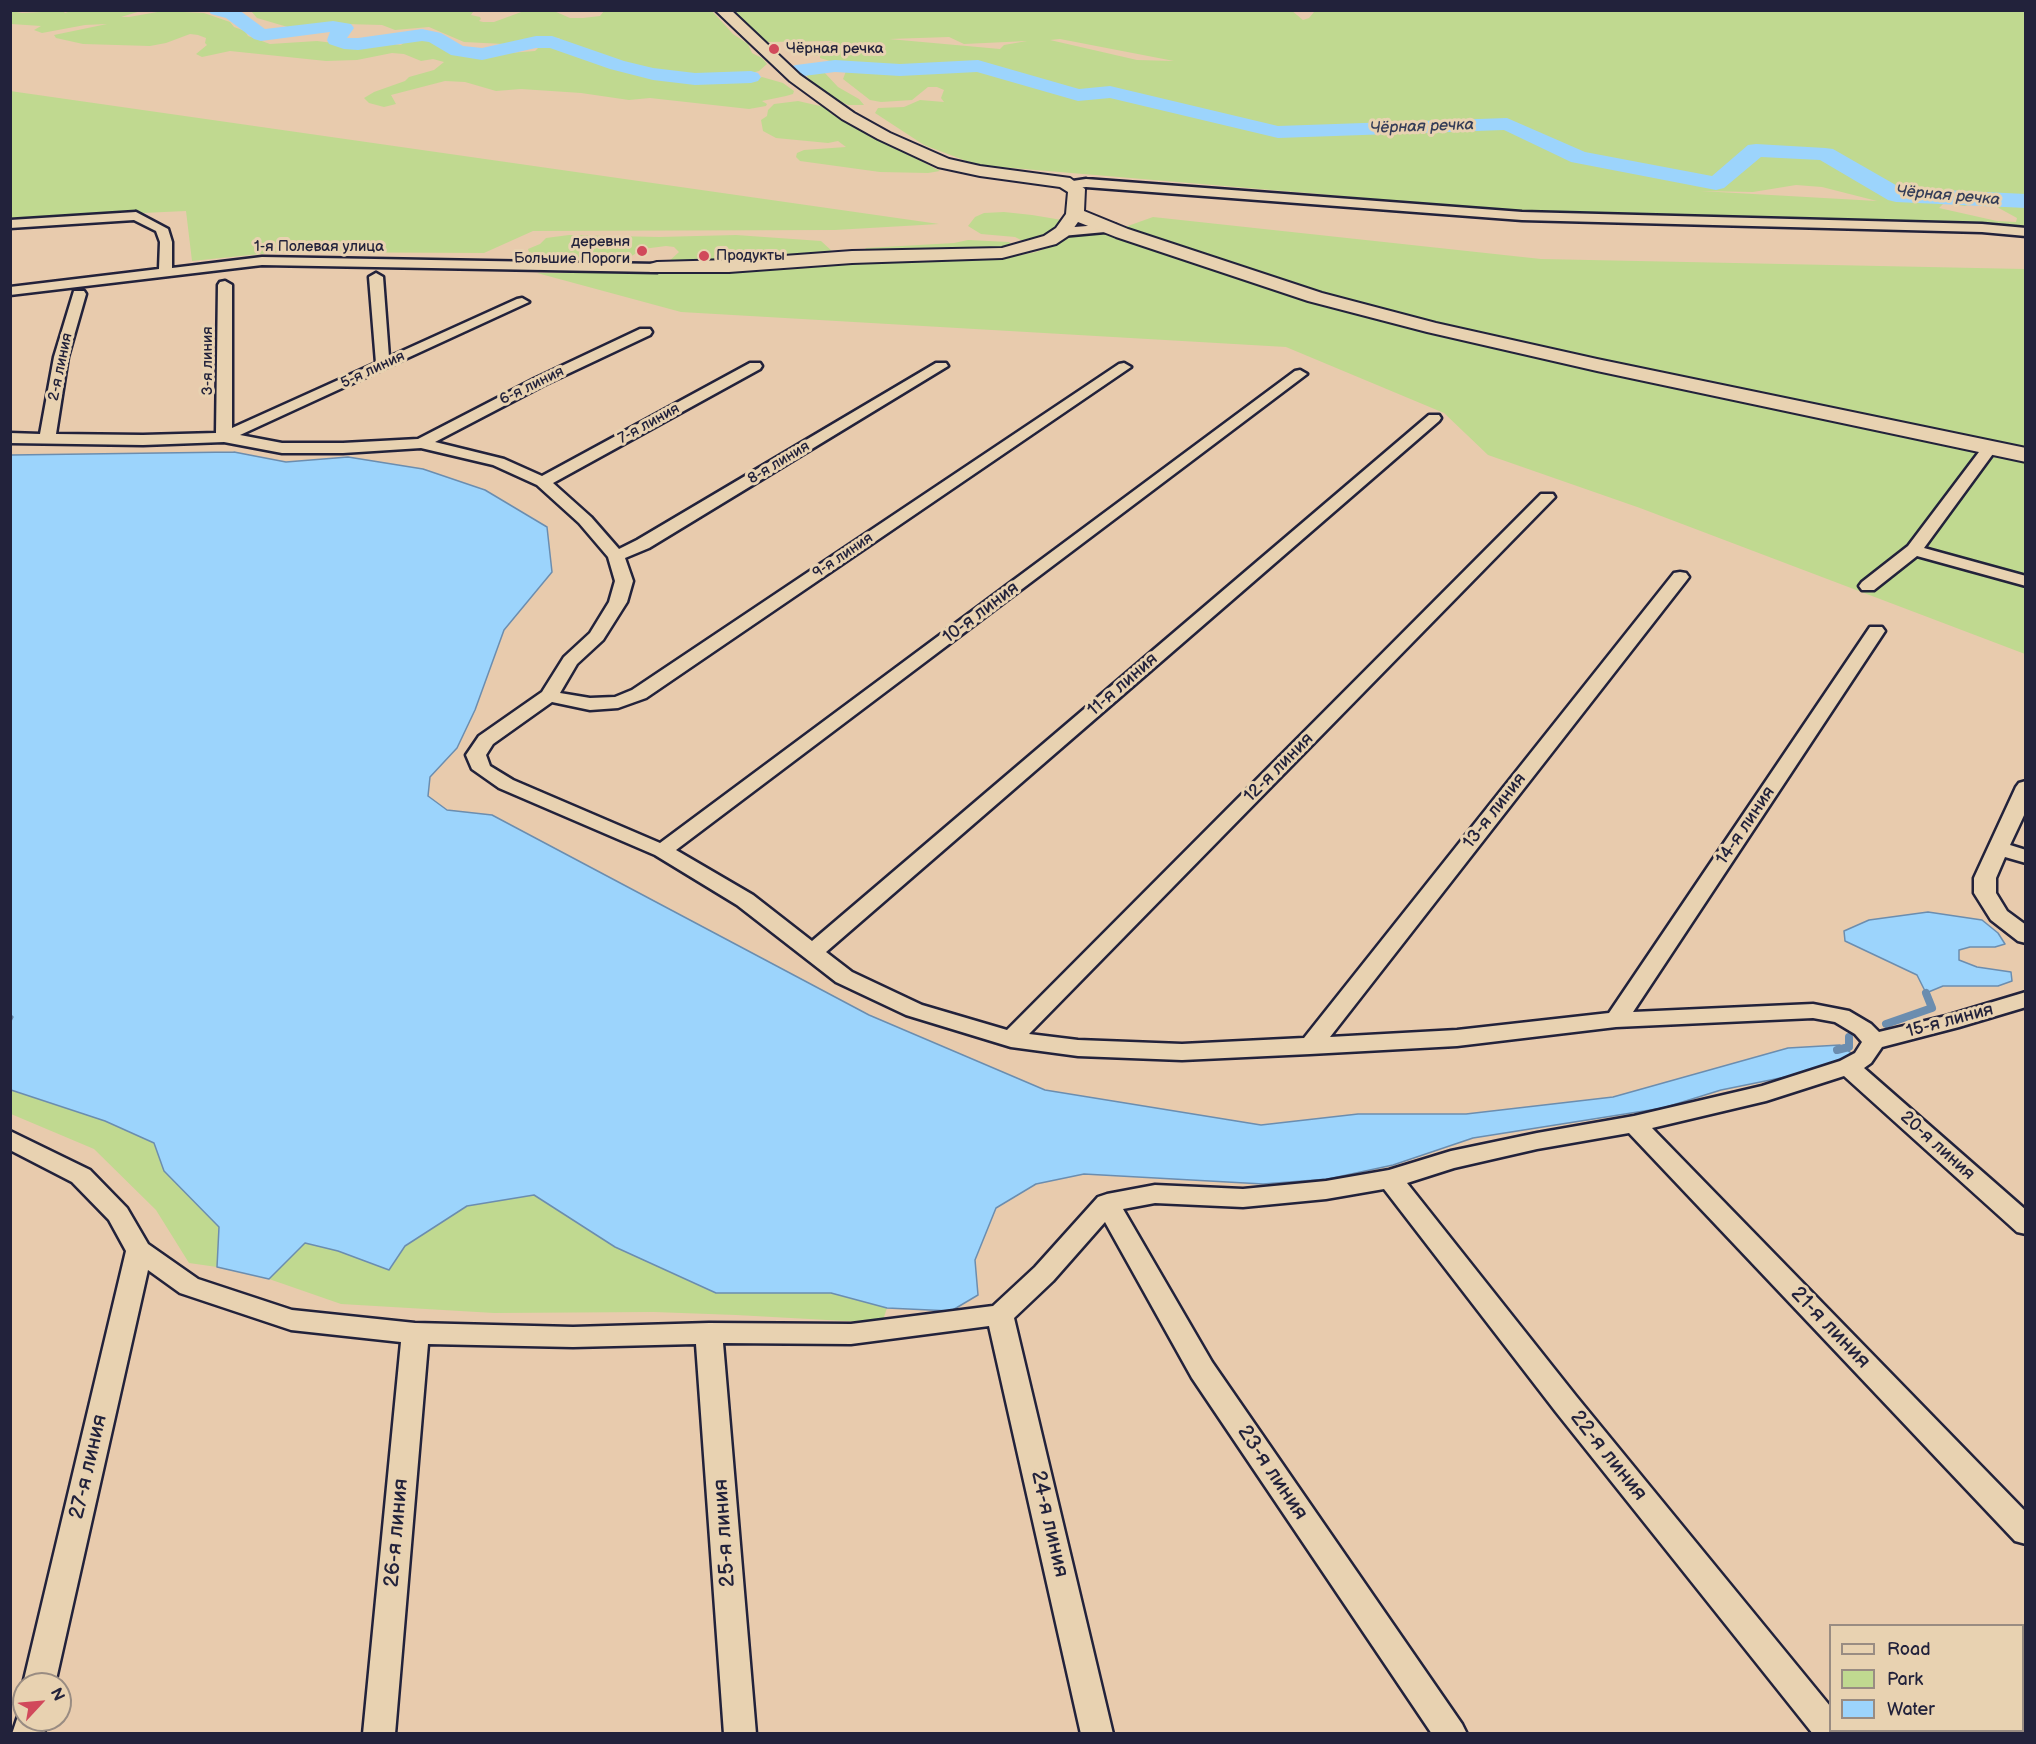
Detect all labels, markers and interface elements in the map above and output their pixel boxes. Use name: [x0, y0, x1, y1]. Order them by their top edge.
place label: Чёрная речка: [786, 40, 884, 58]
marker: Чёрная речка: [767, 42, 781, 56]
water label: Чёрная речка: [1369, 116, 1475, 138]
water label: Чёрная речка: [1895, 182, 2001, 210]
place label: деревня Большие Пороги: [514, 233, 630, 268]
street label: 1-я Полевая улица: [254, 238, 384, 256]
marker: деревня Большие Пороги: [635, 244, 649, 258]
place label: Продукты: [716, 247, 785, 265]
marker: Продукты: [697, 249, 711, 263]
street label: 3-я линия: [199, 326, 217, 396]
street label: 2-я линия: [45, 331, 77, 403]
street label: 5-я линия: [338, 347, 408, 393]
street label: 6-я линия: [497, 363, 567, 409]
street label: 7-я линия: [615, 400, 683, 448]
street label: 8-я линия: [745, 438, 813, 488]
street label: 9-я линия: [810, 529, 876, 583]
street label: 10-я линия: [939, 577, 1023, 649]
street label: 11-я линия: [1084, 649, 1162, 721]
street label: 12-я линия: [1240, 729, 1318, 807]
street label: 13-я линия: [1459, 769, 1531, 853]
street label: 14-я линия: [1712, 783, 1780, 869]
street label: 15-я линия: [1904, 999, 1996, 1043]
street label: 20-я линия: [1895, 1107, 1979, 1185]
street label: 21-я линия: [1785, 1282, 1875, 1374]
street label: 22-я линия: [1564, 1406, 1652, 1506]
street label: 27-я линия: [65, 1412, 113, 1522]
street label: 23-я линия: [1231, 1421, 1313, 1525]
street label: 24-я линия: [1024, 1468, 1074, 1580]
street label: 26-я линия: [380, 1478, 414, 1588]
street label: 25-я линия: [709, 1478, 741, 1588]
legend: [1829, 1624, 2024, 1732]
text: Road: [1887, 1639, 1931, 1660]
text: Park: [1887, 1669, 1923, 1690]
north arrow: [12, 1672, 72, 1732]
text: N: [46, 1685, 68, 1704]
text: Water: [1887, 1699, 1935, 1720]

